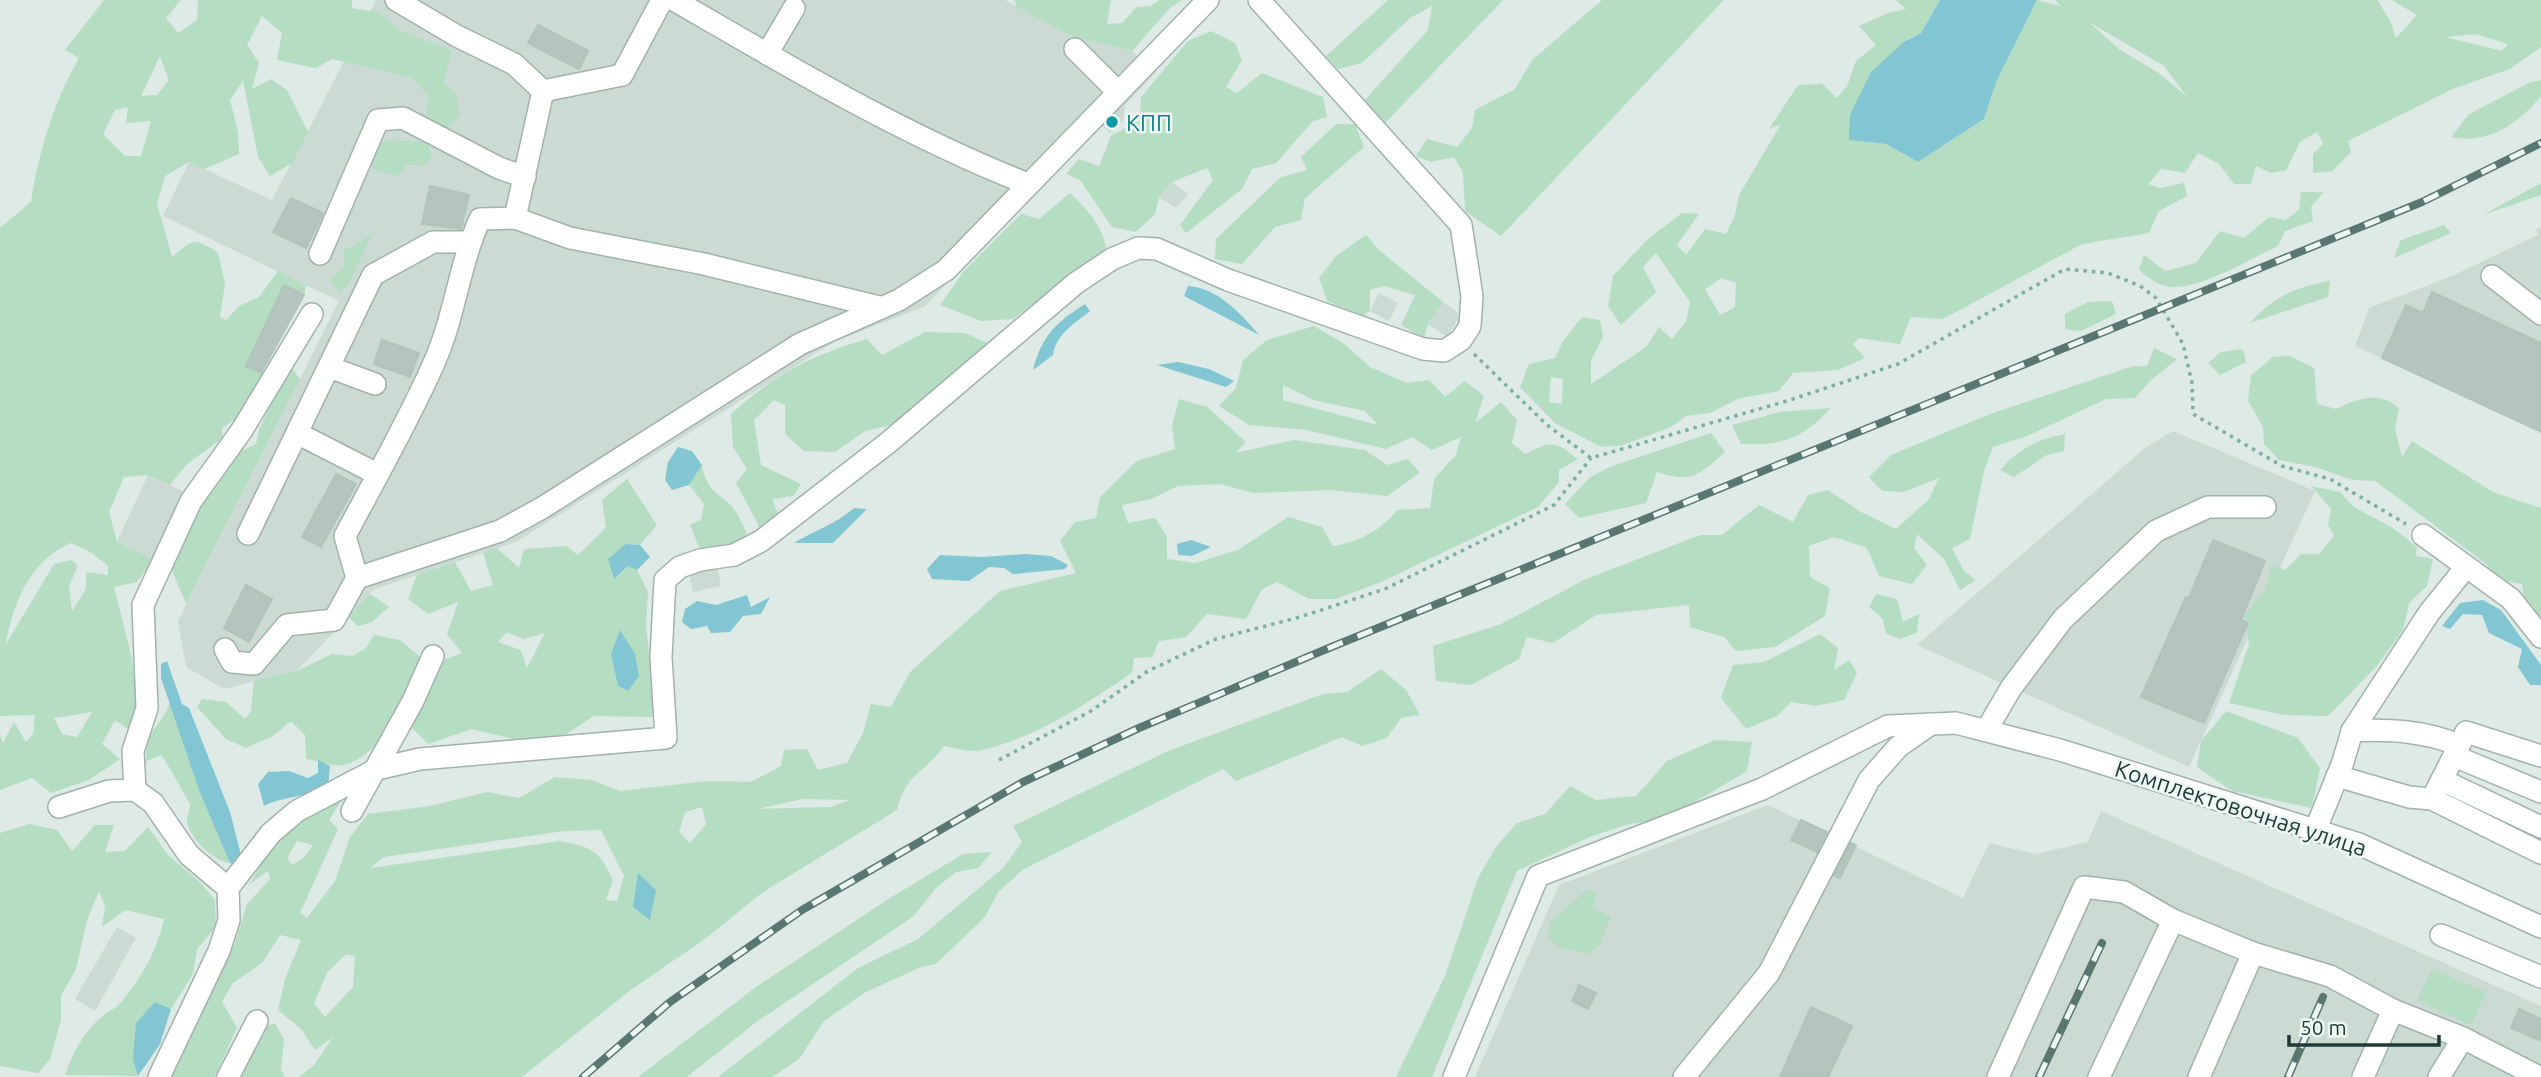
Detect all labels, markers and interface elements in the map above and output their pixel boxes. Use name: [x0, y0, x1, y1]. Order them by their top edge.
place label: КПП: [1126, 110, 1172, 135]
marker: КПП: [1104, 114, 1120, 130]
street label: Комплектовочная улица: [2112, 755, 2370, 861]
scale bar: [2289, 1004, 2440, 1048]
text: 50 m: [2300, 1015, 2347, 1039]

